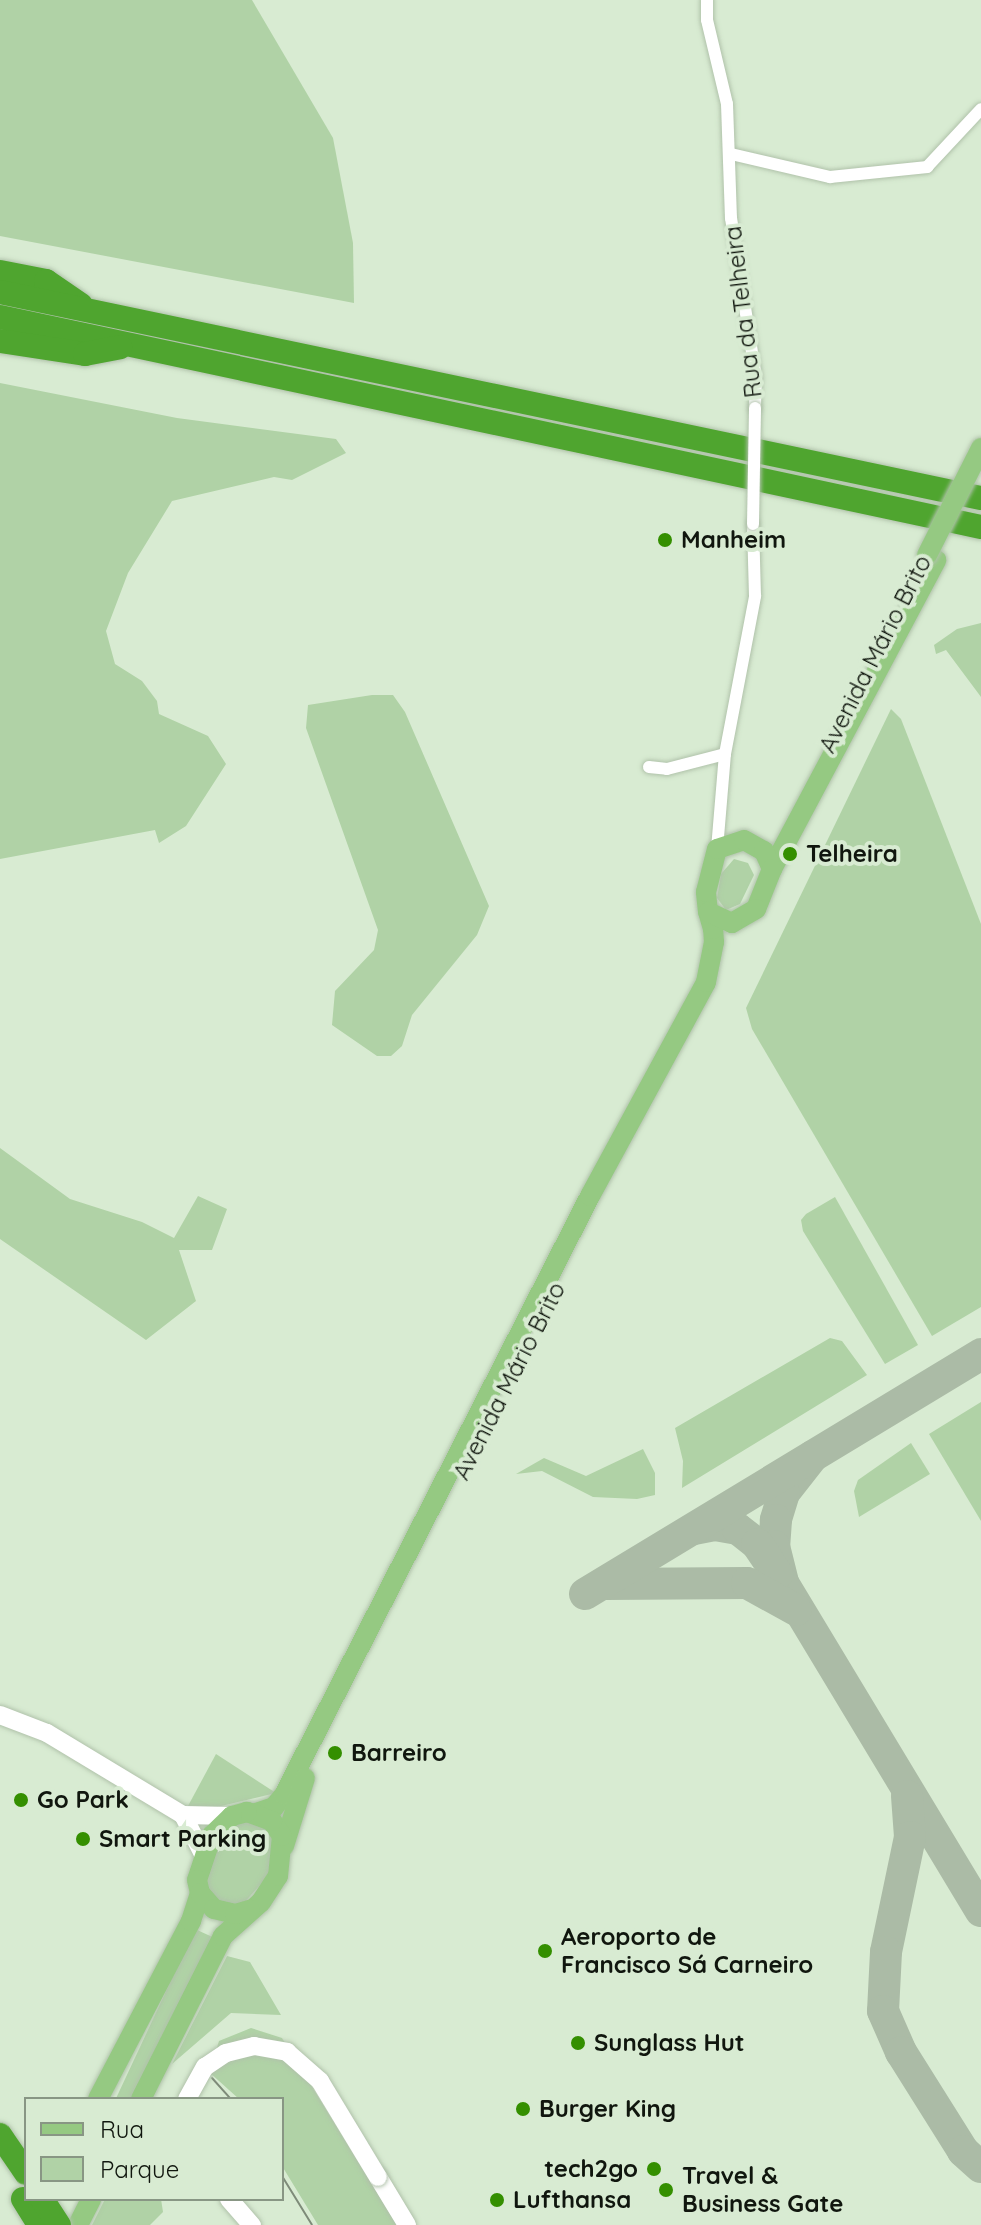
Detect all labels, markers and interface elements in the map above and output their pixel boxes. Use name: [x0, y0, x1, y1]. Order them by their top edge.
street label: Rua da Telheira: [718, 225, 768, 399]
place label: Manheim: [681, 526, 786, 554]
marker: Manheim: [656, 531, 674, 549]
street label: Avenida Mário Brito: [813, 550, 937, 758]
place label: Telheira: [806, 840, 898, 868]
marker: Telheira: [781, 845, 799, 863]
street label: Avenida Mário Brito: [447, 1277, 571, 1485]
place label: Barreiro: [351, 1739, 447, 1767]
marker: Barreiro: [326, 1744, 344, 1762]
place label: Go Park: [37, 1786, 129, 1814]
marker: Go Park: [12, 1791, 30, 1809]
place label: Smart Parking: [99, 1825, 266, 1853]
marker: Smart Parking: [74, 1830, 92, 1848]
place label: Aeroporto de Francisco Sá Carneiro: [561, 1923, 813, 1979]
marker: Aeroporto de Francisco Sá Carneiro: [536, 1942, 554, 1960]
place label: Sunglass Hut: [594, 2029, 745, 2057]
marker: Sunglass Hut: [569, 2034, 587, 2052]
place label: Burger King: [539, 2095, 676, 2123]
legend: [24, 2097, 284, 2201]
marker: Burger King: [514, 2100, 532, 2118]
text: Rua: [100, 2114, 144, 2144]
text: Parque: [100, 2154, 179, 2184]
place label: tech2go: [544, 2155, 638, 2183]
marker: tech2go: [645, 2160, 663, 2178]
place label: Travel & Business Gate: [682, 2162, 843, 2218]
marker: Travel & Business Gate: [657, 2181, 675, 2199]
place label: Lufthansa: [513, 2186, 631, 2214]
marker: Lufthansa: [488, 2191, 506, 2209]

